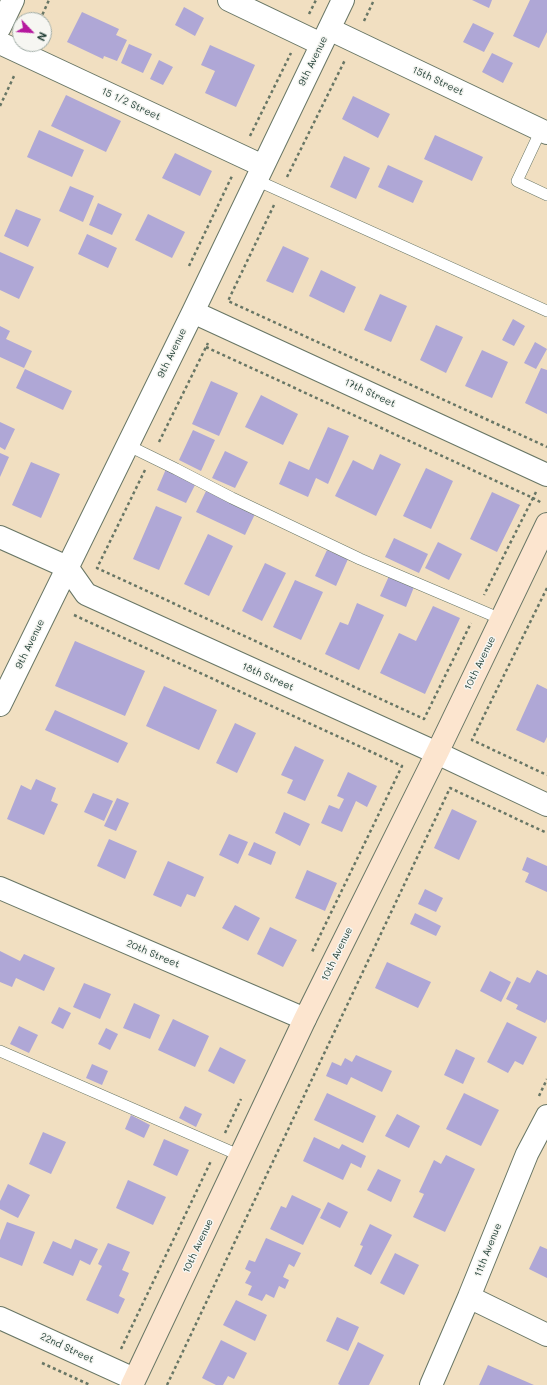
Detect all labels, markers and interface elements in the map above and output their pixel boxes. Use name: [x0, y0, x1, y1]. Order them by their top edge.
north arrow: [12, 12, 52, 52]
text: N: [34, 30, 51, 44]
street label: 9th Avenue: [296, 34, 330, 88]
street label: 15th Street: [410, 64, 466, 98]
street label: 15 1/2 Street: [100, 85, 162, 123]
street label: 9th Avenue: [155, 326, 189, 380]
street label: 17th Street: [342, 376, 398, 410]
street label: 9th Avenue: [13, 617, 47, 671]
street label: 10th Avenue: [462, 634, 498, 692]
street label: 18th Street: [240, 660, 296, 694]
street label: 10th Avenue: [319, 925, 355, 983]
street label: 20th Street: [125, 937, 181, 971]
street label: 10th Avenue: [180, 1217, 216, 1275]
street label: 11th Avenue: [472, 1221, 504, 1279]
street label: 22nd Street: [38, 1330, 96, 1366]

